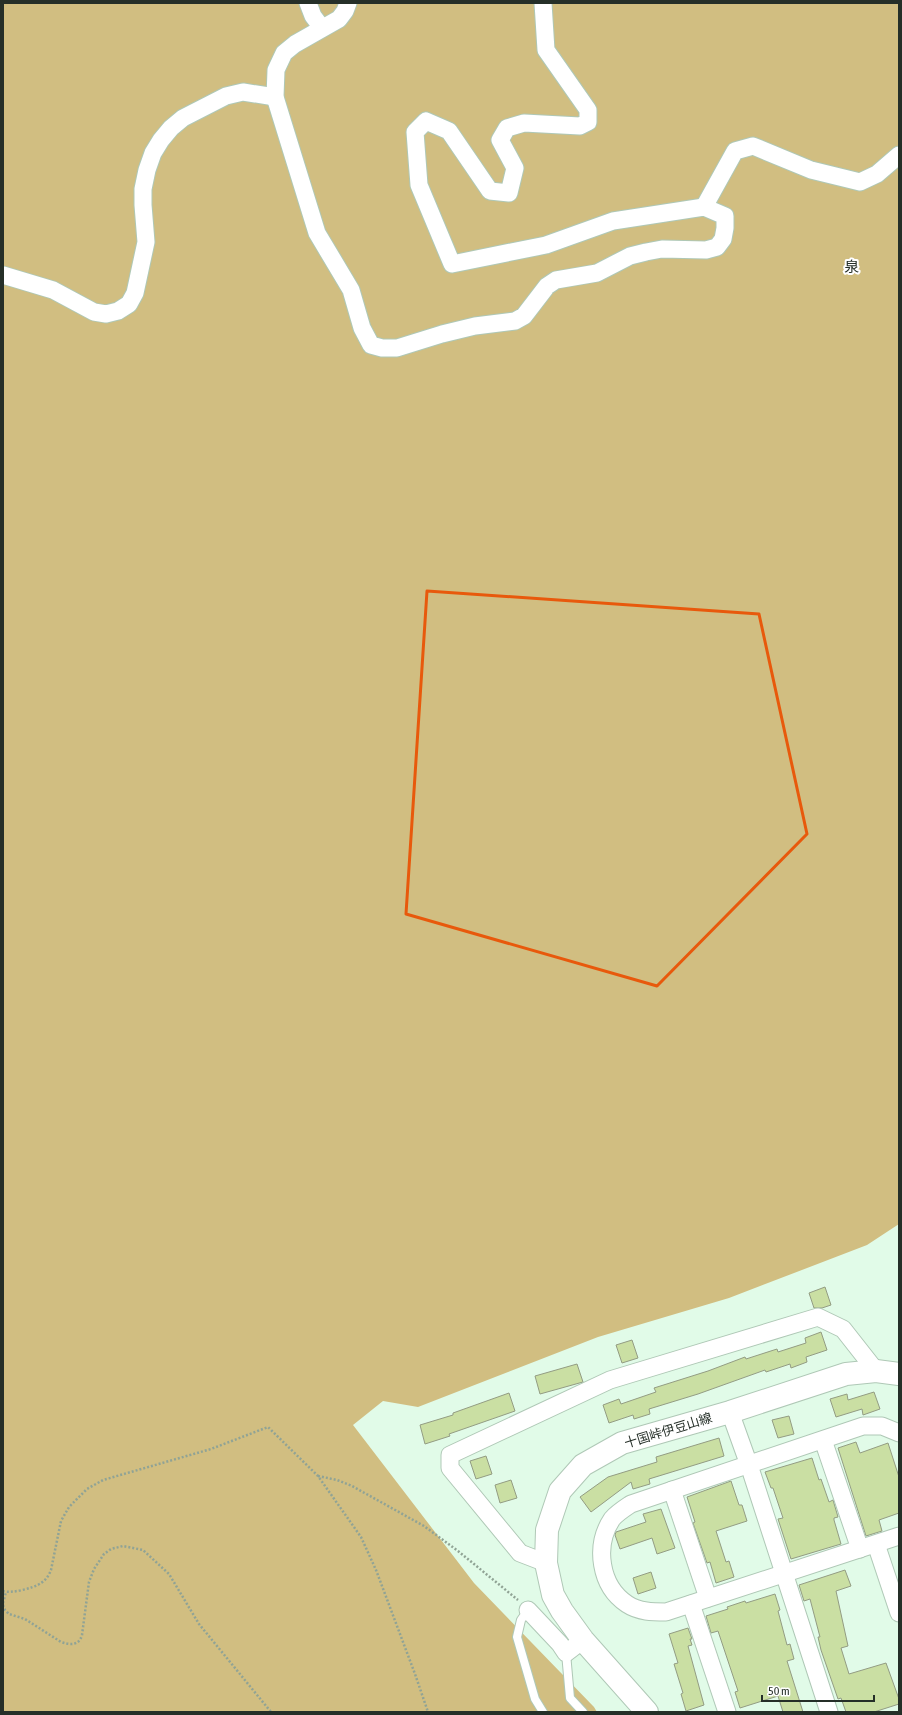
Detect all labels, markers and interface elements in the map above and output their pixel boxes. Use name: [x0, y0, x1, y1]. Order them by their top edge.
district label: 泉: [844, 258, 860, 275]
street label: 十国峠伊豆山線: [622, 1410, 714, 1451]
scale bar: [762, 1677, 874, 1703]
text: 50 m: [768, 1684, 790, 1698]

